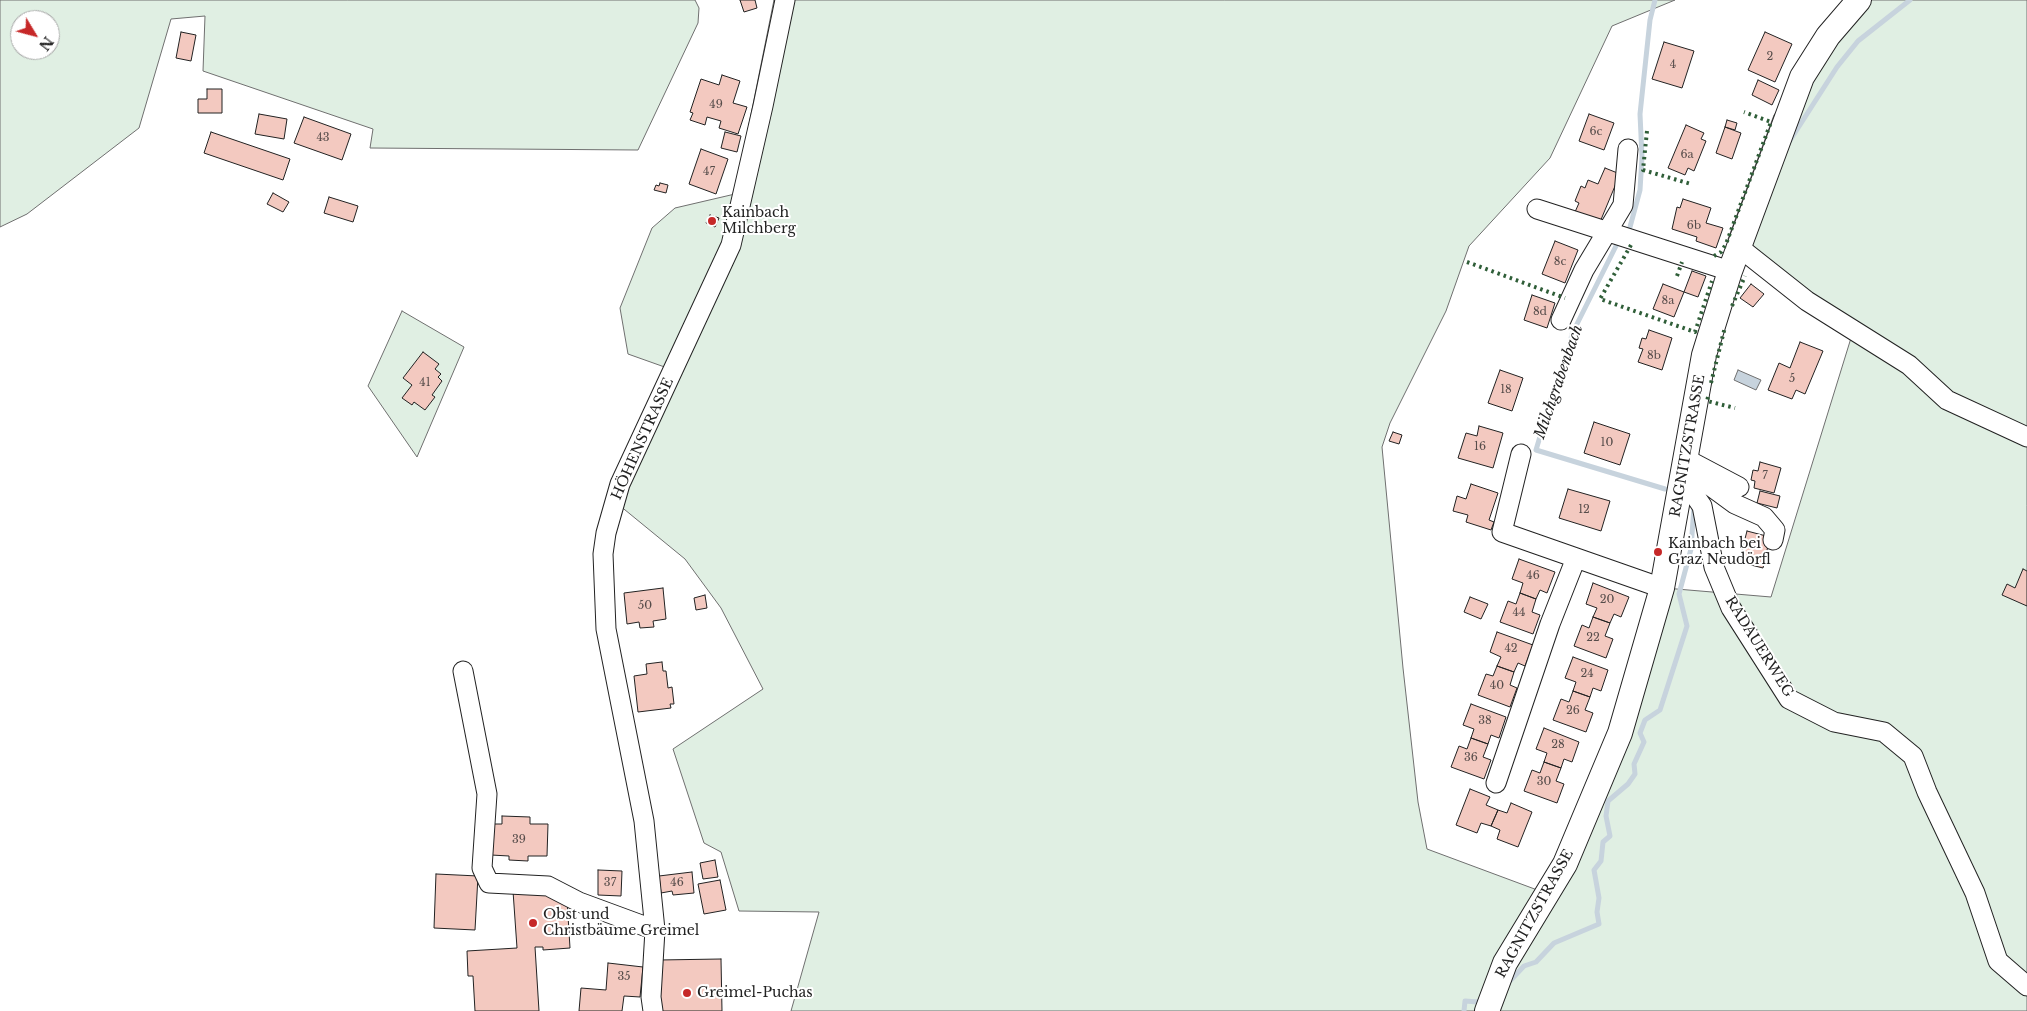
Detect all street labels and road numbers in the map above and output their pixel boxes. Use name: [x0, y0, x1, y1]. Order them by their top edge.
street label: RAGNITZSTRASSE: [1667, 373, 1709, 519]
street label: HÖHENSTRASSE: [609, 375, 677, 503]
street label: RADAUERWEG: [1721, 594, 1797, 700]
street label: RAGNITZSTRASSE: [1493, 847, 1577, 981]

